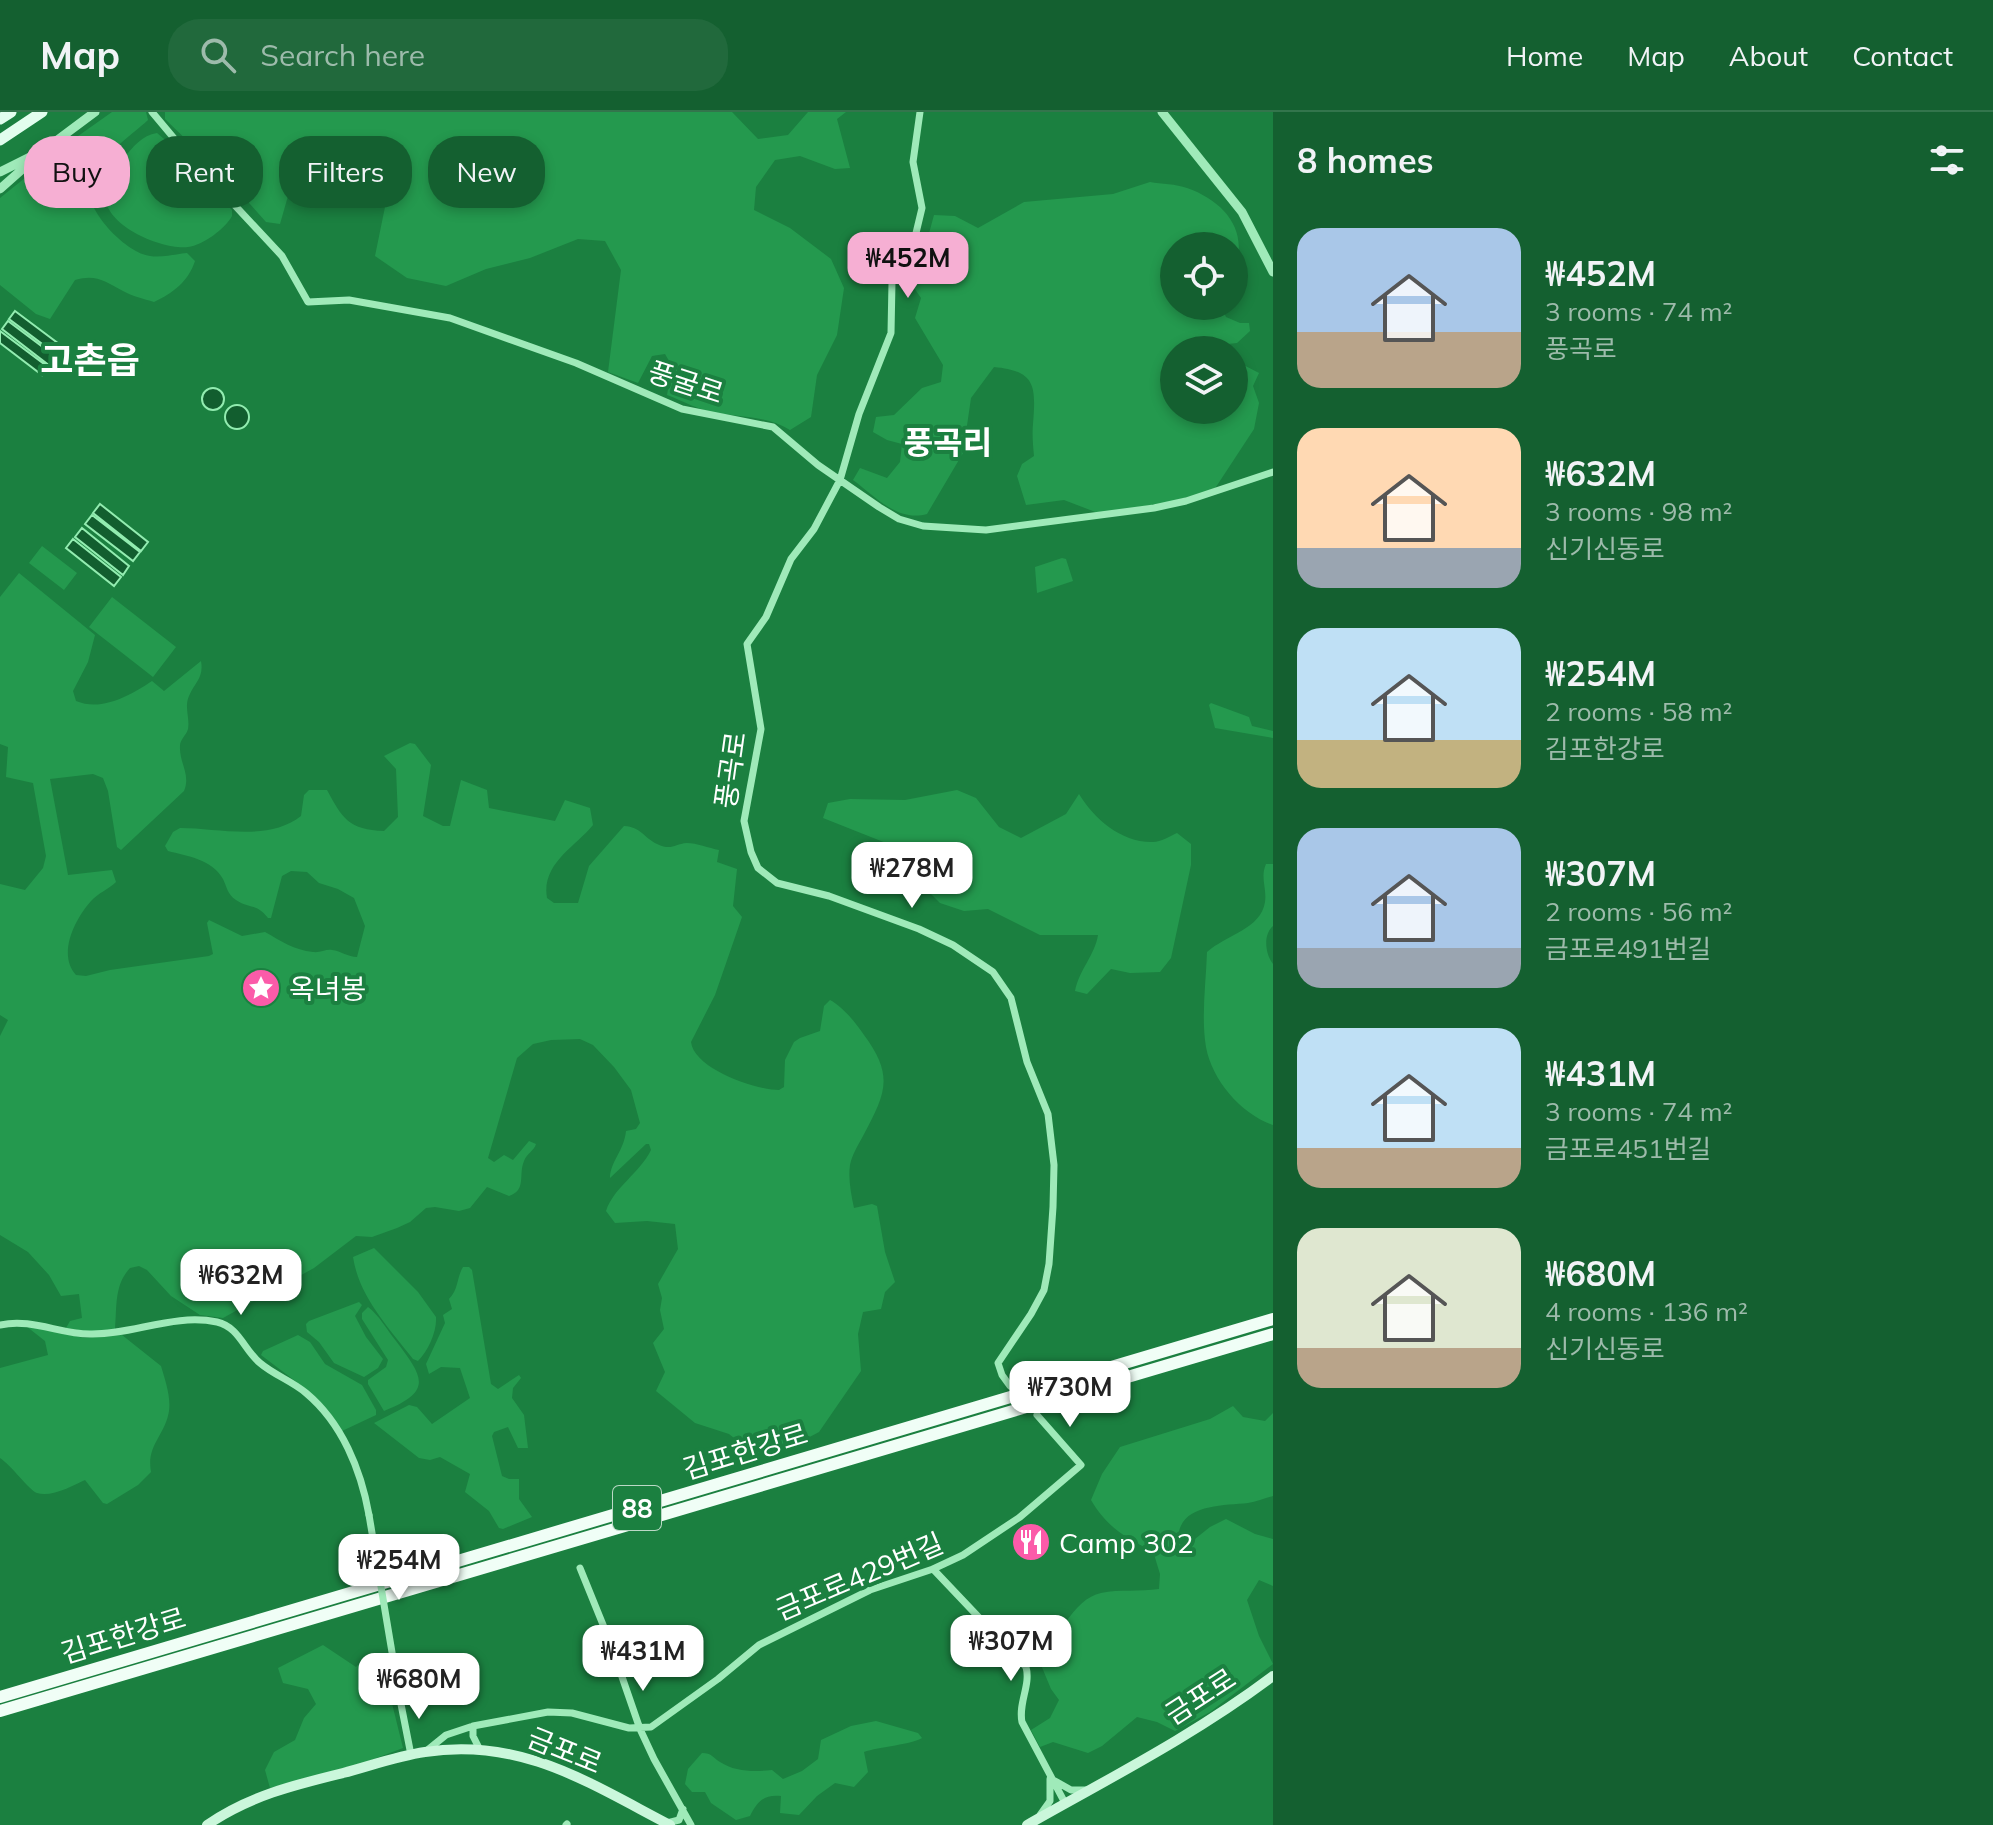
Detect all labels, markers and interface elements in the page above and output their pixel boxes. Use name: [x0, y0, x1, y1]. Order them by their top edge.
search box: [168, 19, 728, 91]
text: Map: [40, 31, 120, 79]
icon: search: [196, 33, 240, 77]
text: Search here: [260, 36, 425, 74]
text: Home: [1506, 38, 1583, 73]
text: Map: [1627, 38, 1685, 73]
text: About: [1729, 38, 1808, 73]
text: Contact: [1852, 38, 1953, 73]
chip: Buy: [24, 136, 130, 208]
chip: Rent: [146, 136, 263, 208]
chip: Filters: [279, 136, 412, 208]
chip: New: [428, 136, 545, 208]
icon: filters: [1925, 138, 1969, 182]
text: 8 homes: [1297, 139, 1434, 182]
pin: ₩452M: [852, 232, 964, 300]
map controls: [1160, 232, 1248, 424]
button: locate: [1160, 232, 1248, 320]
text: ₩452M: [865, 241, 951, 274]
text: ₩452M: [1545, 252, 1656, 295]
icon: home: [1361, 260, 1457, 356]
text: 3 rooms · 74 m²: [1545, 295, 1732, 328]
text: 풍곡로: [1545, 332, 1617, 365]
button: layers: [1160, 336, 1248, 424]
district label: 고촌읍: [40, 337, 140, 382]
street label: 풍굴로: [644, 353, 728, 411]
district label: 풍곡리: [904, 422, 992, 462]
text: ₩632M: [1545, 452, 1656, 495]
icon: home: [1361, 460, 1457, 556]
text: 3 rooms · 98 m²: [1545, 495, 1732, 528]
text: 신기신동로: [1545, 532, 1665, 565]
text: ₩254M: [1545, 652, 1656, 695]
icon: home: [1361, 660, 1457, 756]
text: 2 rooms · 58 m²: [1545, 695, 1732, 728]
street label: 풍곡로: [707, 729, 753, 811]
text: 김포한강로: [1545, 732, 1665, 765]
pin: ₩278M: [856, 842, 968, 910]
text: ₩278M: [869, 851, 955, 884]
text: ₩307M: [1545, 852, 1656, 895]
icon: home: [1361, 860, 1457, 956]
text: 2 rooms · 56 m²: [1545, 895, 1732, 928]
text: 금포로491번길: [1545, 932, 1711, 965]
place icon: 옥녀봉: [240, 967, 282, 1009]
place label: 옥녀봉: [289, 971, 366, 1006]
text: ₩431M: [1545, 1052, 1656, 1095]
icon: home: [1361, 1060, 1457, 1156]
text: 3 rooms · 74 m²: [1545, 1095, 1732, 1128]
text: 금포로451번길: [1545, 1132, 1711, 1165]
pin: ₩632M: [185, 1249, 297, 1317]
text: ₩680M: [1545, 1252, 1656, 1295]
text: ₩632M: [198, 1258, 284, 1291]
icon: home: [1361, 1260, 1457, 1356]
text: 4 rooms · 136 m²: [1545, 1295, 1748, 1328]
text: 신기신동로: [1545, 1332, 1665, 1365]
pin: ₩730M: [1014, 1361, 1126, 1429]
text: ₩730M: [1027, 1370, 1113, 1403]
street label: 김포한강로: [678, 1415, 812, 1487]
road number: 88: [613, 1486, 661, 1530]
restaurant icon: Camp 302: [1010, 1521, 1052, 1563]
street label: 금포로429번길: [770, 1525, 948, 1627]
place label: Camp 302: [1059, 1525, 1194, 1560]
pin: ₩254M: [343, 1534, 455, 1602]
text: ₩254M: [356, 1543, 442, 1576]
street label: 김포한강로: [56, 1599, 190, 1671]
pin: ₩307M: [955, 1615, 1067, 1683]
text: ₩307M: [968, 1624, 1054, 1657]
pin: ₩431M: [587, 1625, 699, 1693]
text: ₩431M: [600, 1634, 686, 1667]
pin: ₩680M: [363, 1653, 475, 1721]
street label: 금포로: [1158, 1660, 1242, 1732]
text: ₩680M: [376, 1662, 462, 1695]
street label: 금포로: [523, 1719, 607, 1781]

